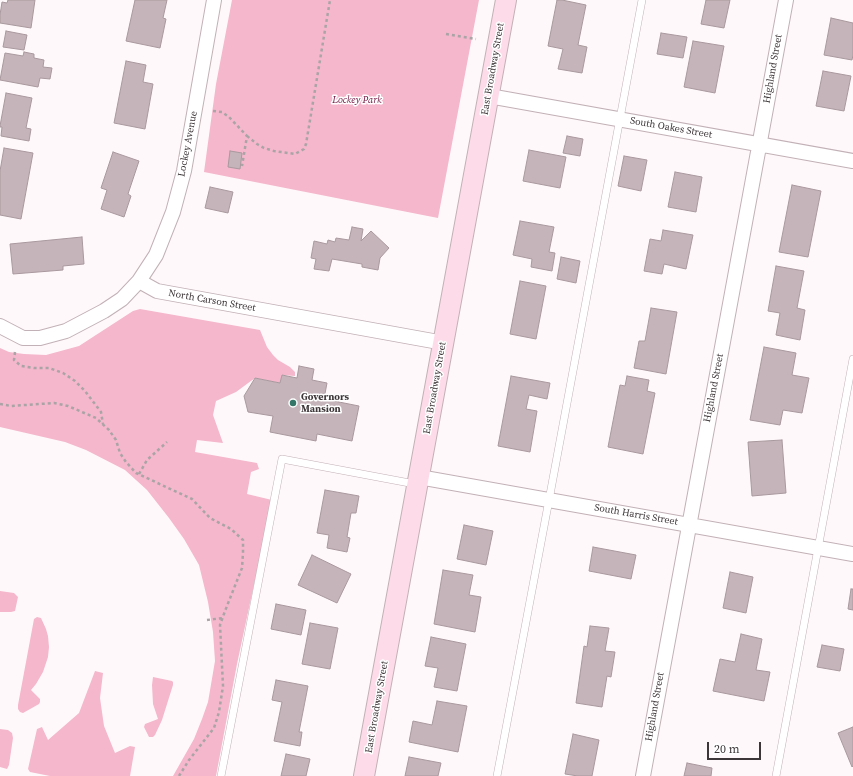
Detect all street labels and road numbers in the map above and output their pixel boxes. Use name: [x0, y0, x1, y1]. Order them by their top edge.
street label: East Broadway Street: [479, 22, 507, 116]
street label: Highland Street: [761, 34, 785, 104]
street label: Lockey Avenue: [176, 110, 200, 178]
street label: South Oakes Street: [629, 115, 713, 141]
street label: North Carson Street: [167, 287, 257, 315]
street label: East Broadway Street: [421, 341, 449, 435]
street label: Highland Street: [701, 353, 727, 423]
street label: South Harris Street: [593, 502, 679, 528]
street label: East Broadway Street: [363, 660, 391, 754]
street label: Highland Street: [643, 672, 667, 742]

